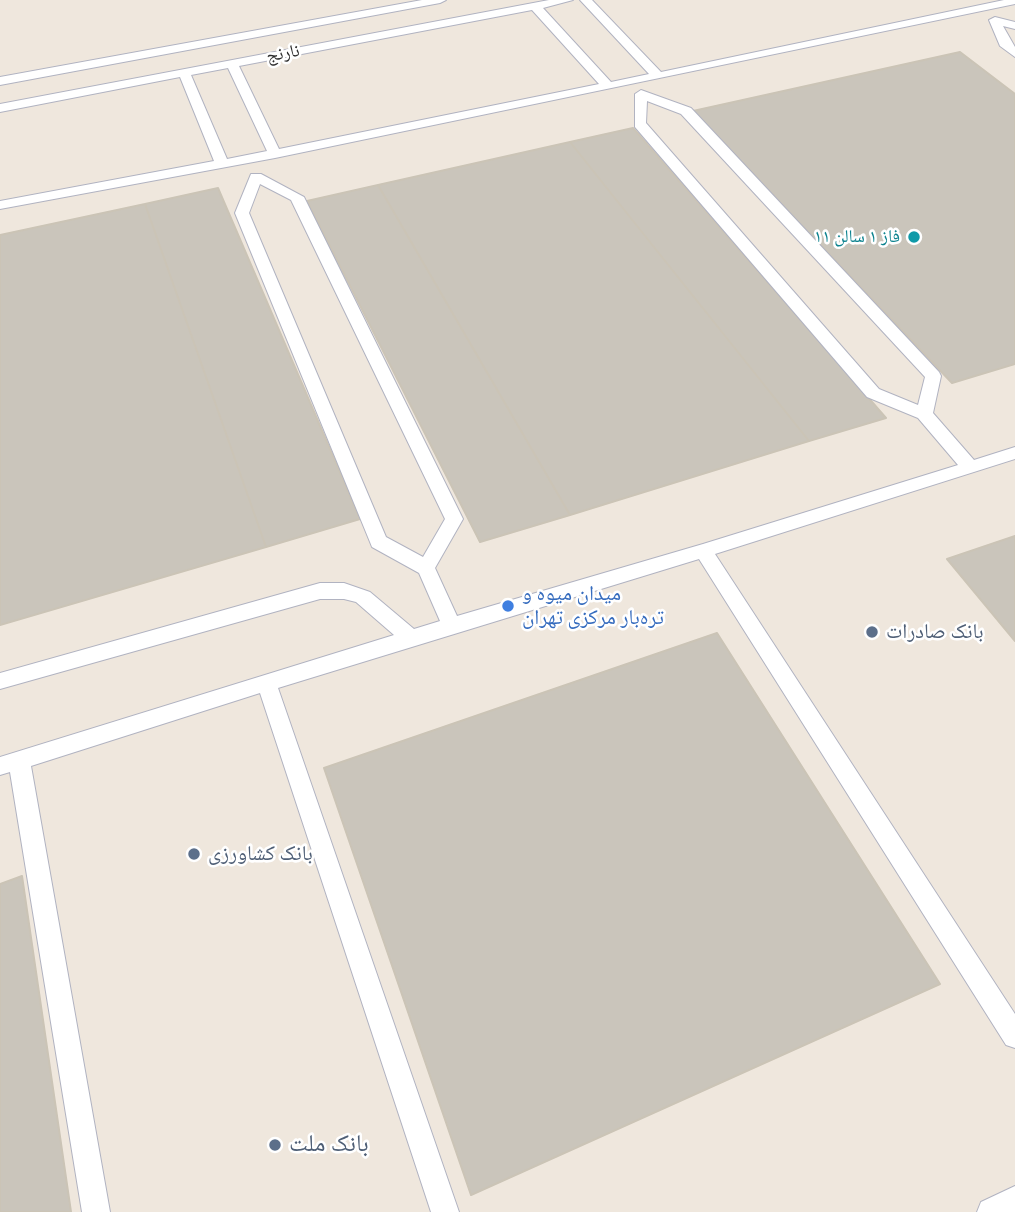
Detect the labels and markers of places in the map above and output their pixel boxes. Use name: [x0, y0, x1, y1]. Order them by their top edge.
place label: فاز ۱ سالن ۱۱: [814, 226, 900, 248]
marker: فاز ۱ سالن ۱۱: [906, 229, 922, 245]
place label: میدان میوه و تره‌بار مرکزی تهران: [522, 581, 664, 631]
marker: میدان میوه و تره‌بار مرکزی تهران: [500, 598, 516, 614]
place label: بانک صادرات: [886, 619, 984, 645]
marker: بانک صادرات: [864, 624, 880, 640]
place label: بانک کشاورزی: [208, 841, 313, 867]
marker: بانک کشاورزی: [186, 846, 202, 862]
place label: بانک ملت: [289, 1131, 369, 1159]
marker: بانک ملت: [267, 1137, 283, 1153]

